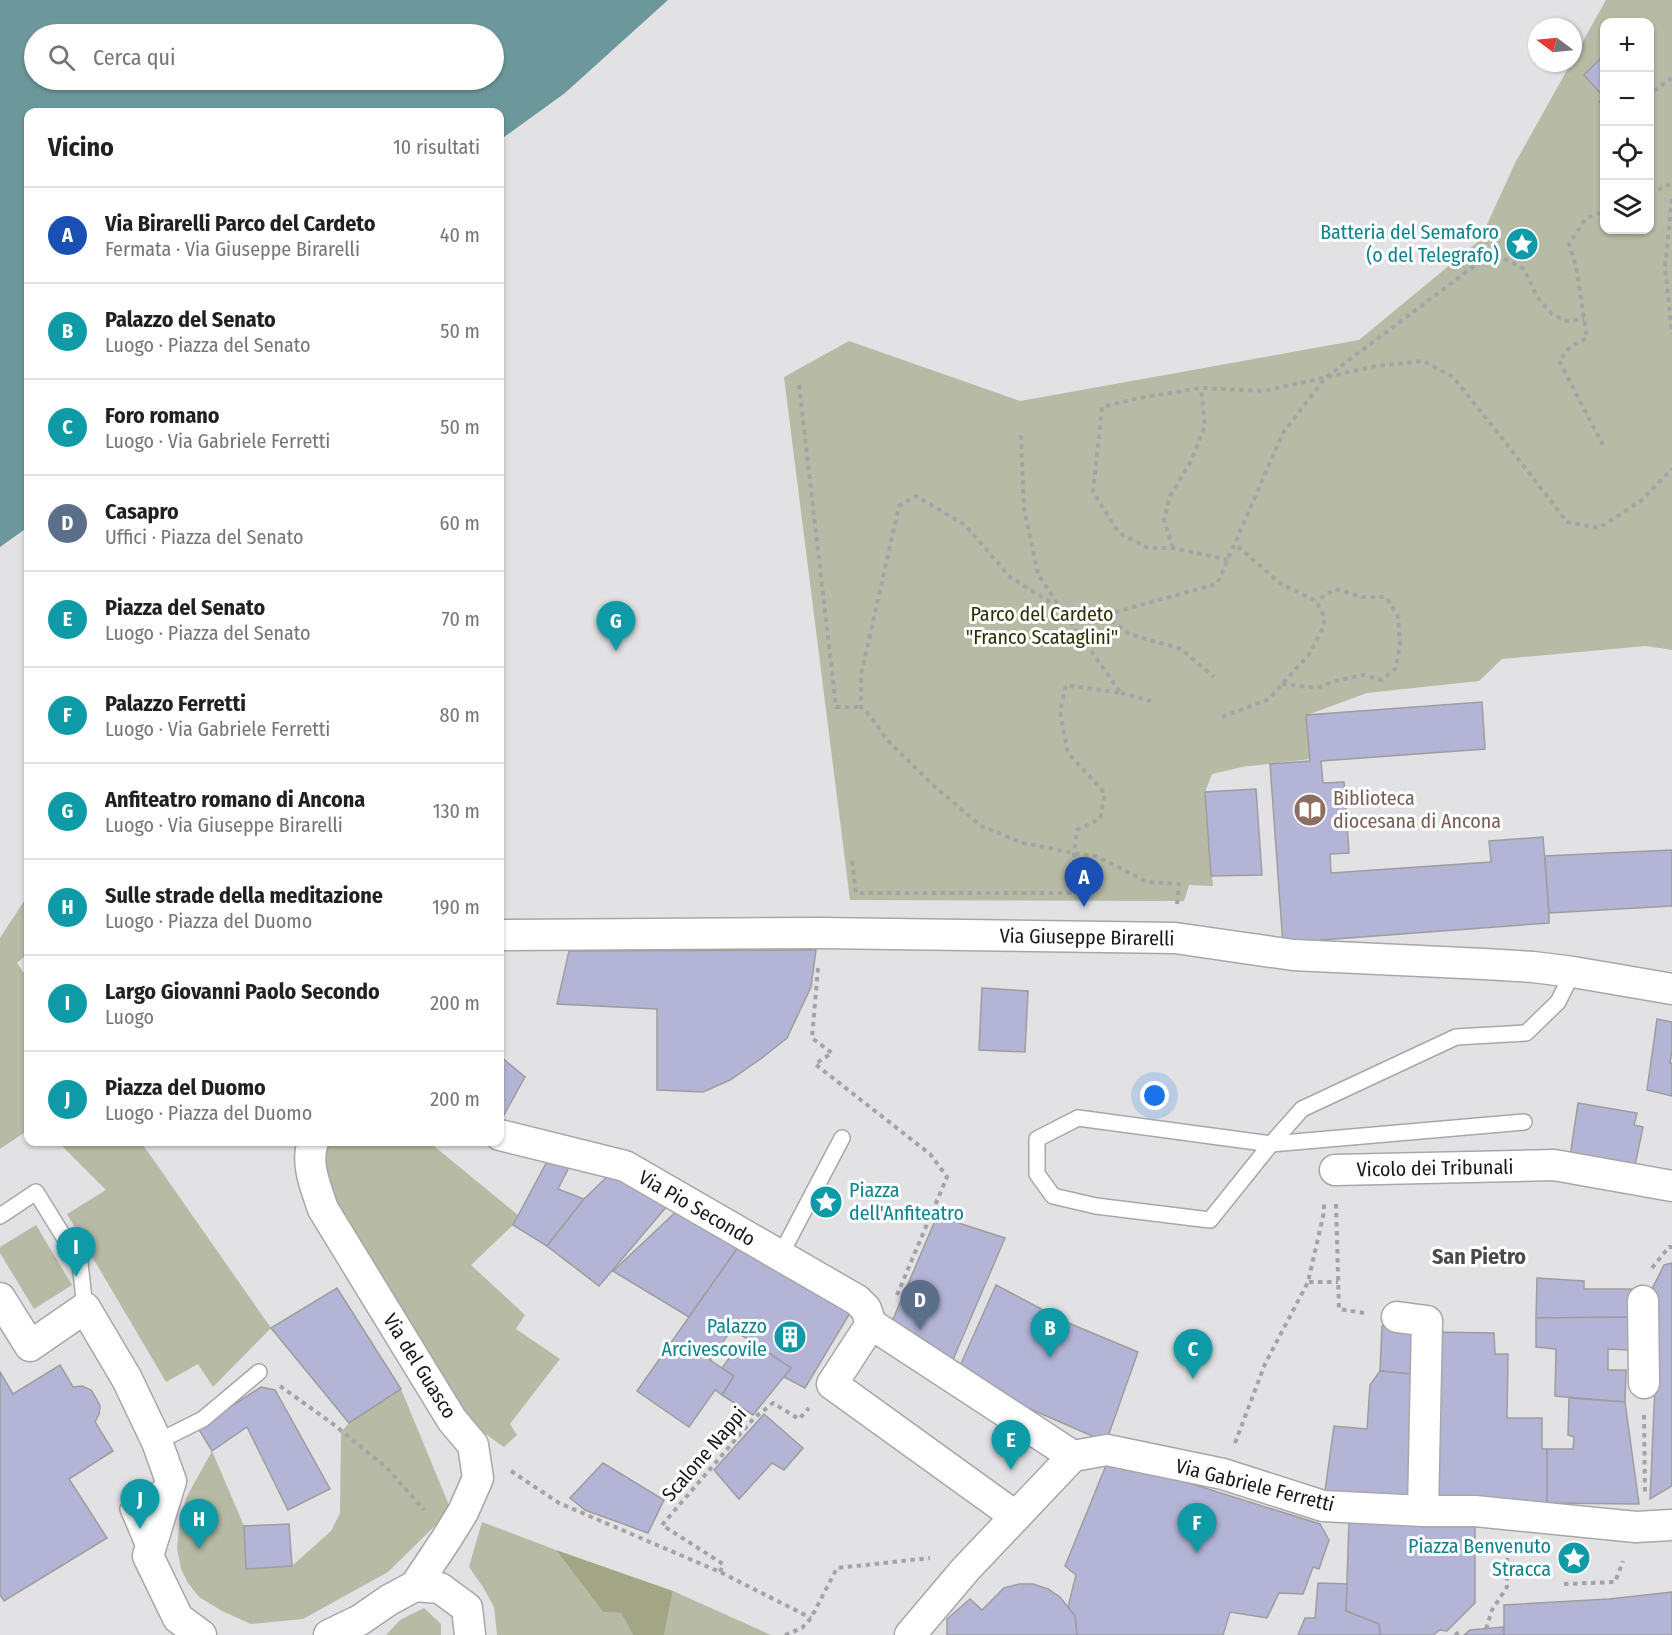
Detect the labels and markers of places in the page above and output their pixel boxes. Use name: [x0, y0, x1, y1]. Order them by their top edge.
place label: Batteria del Semaforo (o del Telegrafo): [1320, 220, 1499, 267]
place icon: Batteria del Semaforo (o del Telegrafo): [1504, 226, 1540, 262]
pin: G: [596, 602, 636, 651]
place label: Biblioteca diocesana di Ancona: [1333, 786, 1501, 833]
library icon: Biblioteca diocesana di Ancona: [1292, 792, 1328, 828]
pin: A: [1064, 858, 1104, 907]
place label: Piazza dell'Anfiteatro: [849, 1178, 964, 1225]
place icon: Piazza dell'Anfiteatro: [808, 1184, 844, 1220]
pin: I: [56, 1228, 96, 1277]
pin: D: [900, 1280, 940, 1330]
pin: B: [1030, 1308, 1070, 1358]
place label: Palazzo Arcivescovile: [662, 1314, 767, 1361]
building icon: Palazzo Arcivescovile: [772, 1319, 808, 1355]
pin: C: [1174, 1330, 1212, 1379]
pin: E: [992, 1420, 1030, 1470]
pin: J: [120, 1480, 160, 1529]
pin: H: [180, 1500, 218, 1549]
pin: F: [1178, 1504, 1216, 1553]
place label: Piazza Benvenuto Stracca: [1408, 1534, 1551, 1581]
place icon: Piazza Benvenuto Stracca: [1556, 1540, 1592, 1576]

